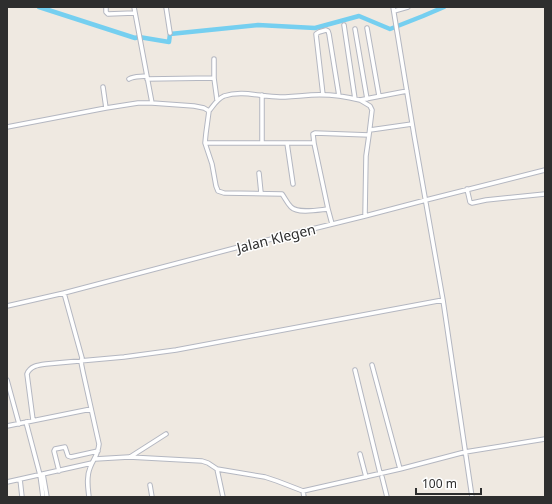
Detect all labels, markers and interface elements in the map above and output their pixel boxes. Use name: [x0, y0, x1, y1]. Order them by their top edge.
street label: Jalan Klegen: [233, 219, 317, 257]
scale bar: [416, 470, 481, 496]
text: 100 m: [422, 475, 457, 492]

